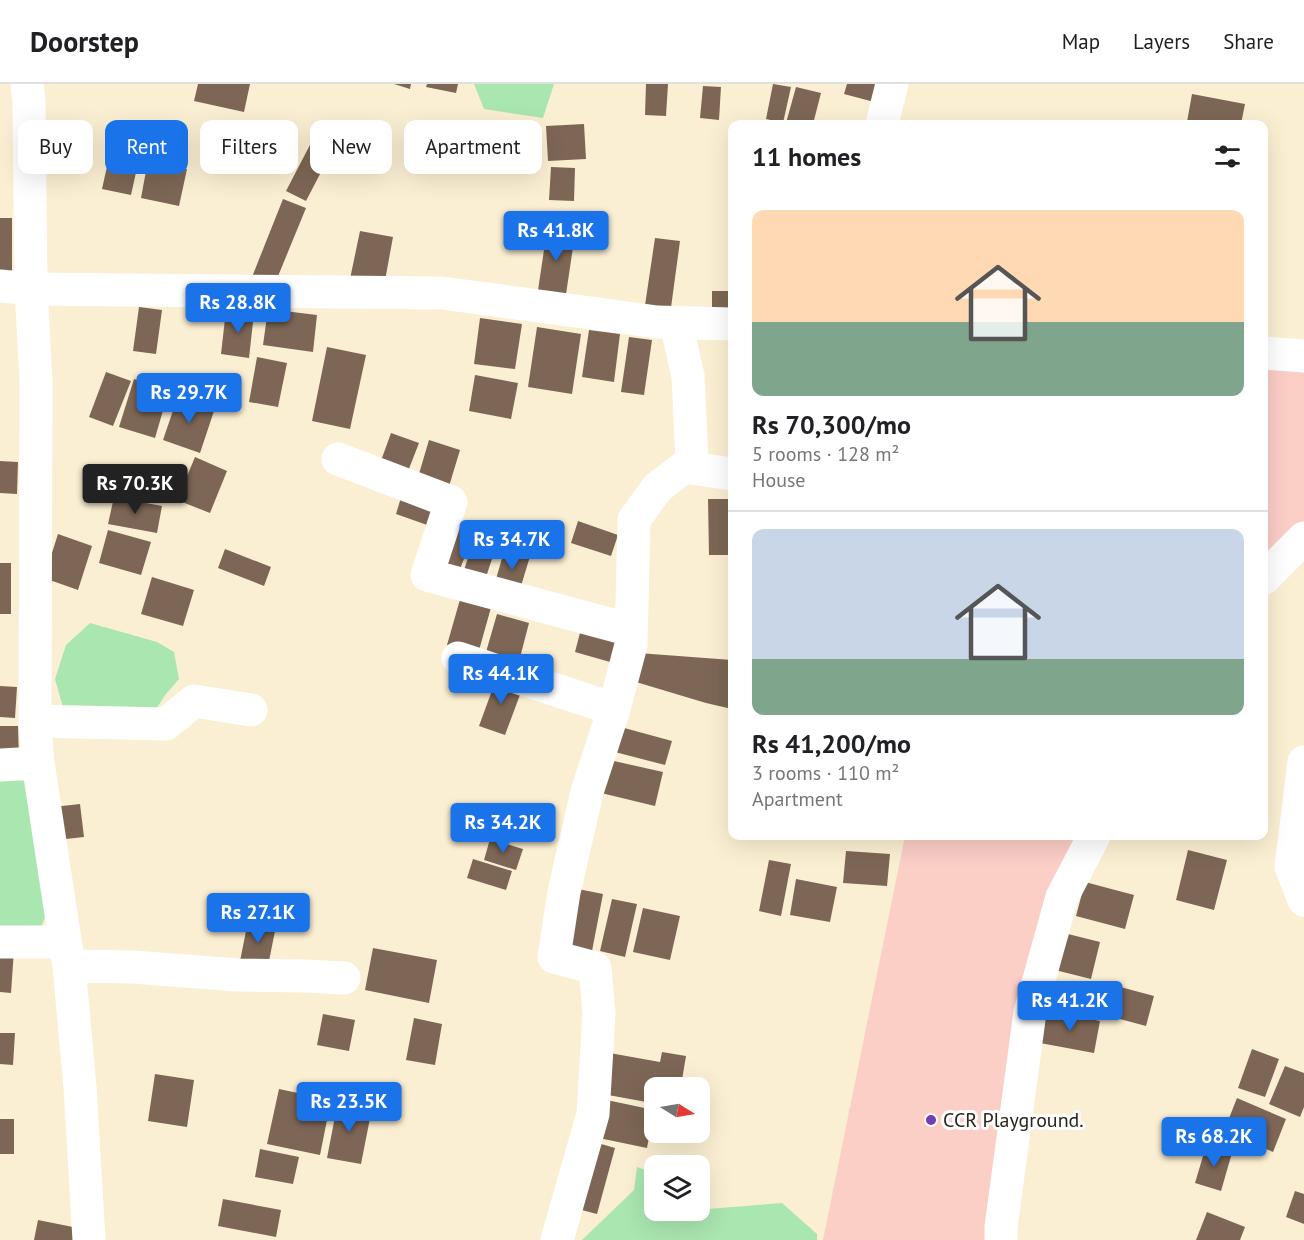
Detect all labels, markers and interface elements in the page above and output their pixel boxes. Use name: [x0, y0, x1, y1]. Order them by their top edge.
text: Doorstep: [30, 23, 139, 60]
text: Map: [1062, 28, 1100, 55]
text: Layers: [1133, 28, 1190, 55]
text: Share: [1223, 28, 1274, 55]
chip: Buy: [18, 120, 93, 174]
chip: Rent: [105, 120, 188, 174]
chip: Filters: [200, 120, 298, 174]
chip: New: [310, 120, 392, 174]
chip: Apartment: [404, 120, 542, 174]
text: 11 homes: [752, 140, 861, 173]
icon: filters: [1211, 140, 1244, 173]
pin: Rs 41.8K: [494, 211, 618, 262]
text: Rs 41.8K: [518, 217, 594, 243]
icon: home: [944, 249, 1052, 357]
pin: Rs 28.8K: [176, 283, 300, 334]
text: Rs 28.8K: [200, 289, 276, 315]
pin: Rs 29.7K: [127, 373, 251, 424]
text: Rs 29.7K: [151, 379, 227, 405]
text: Rs 70,300/mo: [752, 408, 911, 441]
text: 5 rooms · 128 m²: [752, 441, 899, 467]
pin: Rs 70.3K: [73, 464, 197, 515]
text: House: [752, 467, 806, 493]
text: Rs 70.3K: [97, 470, 173, 496]
pin: Rs 34.7K: [450, 520, 574, 571]
text: Rs 34.7K: [474, 526, 550, 552]
icon: home: [944, 568, 1052, 676]
pin: Rs 44.1K: [439, 654, 563, 705]
text: Rs 44.1K: [463, 660, 539, 686]
text: Rs 41,200/mo: [752, 727, 911, 760]
text: 3 rooms · 110 m²: [752, 760, 899, 786]
text: Apartment: [752, 786, 843, 812]
pin: Rs 34.2K: [441, 803, 565, 854]
text: Rs 34.2K: [465, 809, 541, 835]
pin: Rs 27.1K: [196, 893, 320, 944]
text: Rs 27.1K: [221, 899, 295, 925]
pin: Rs 41.2K: [1008, 981, 1132, 1032]
text: Rs 41.2K: [1032, 987, 1108, 1013]
north arrow: [644, 1077, 710, 1143]
map controls: [644, 1077, 710, 1221]
pin: Rs 23.5K: [287, 1082, 411, 1133]
text: Rs 23.5K: [311, 1088, 387, 1114]
place label: CCR Playground.: [943, 1107, 1084, 1133]
marker: CCR Playground.: [924, 1113, 938, 1127]
pin: Rs 68.2K: [1152, 1117, 1276, 1168]
text: Rs 68.2K: [1176, 1123, 1252, 1149]
button: layers: [644, 1155, 710, 1221]

